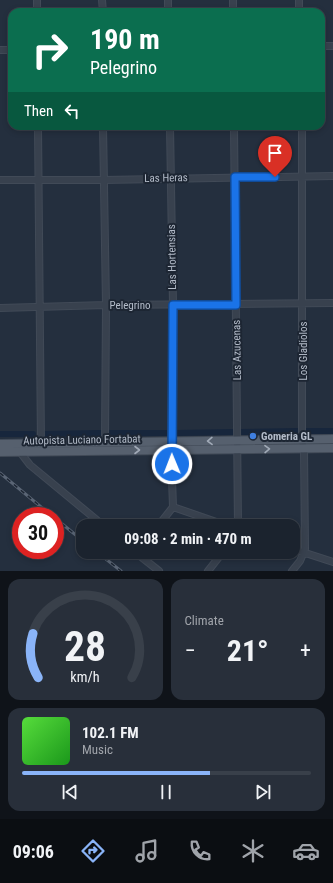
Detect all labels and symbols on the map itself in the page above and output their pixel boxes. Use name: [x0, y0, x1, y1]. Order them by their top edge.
pin: [258, 136, 292, 177]
street label: Las Heras: [144, 171, 188, 185]
street label: Las Hortensias: [165, 224, 179, 290]
street label: Pelegrino: [109, 299, 151, 312]
street label: Las Azucenas: [230, 320, 244, 380]
street label: Los Gladiolos: [297, 321, 310, 381]
place label: Gomeria GL: [261, 430, 312, 443]
marker: Gomeria GL: [248, 431, 258, 441]
street label: Autopista Luciano Fortabat: [23, 432, 141, 448]
one-way arrow: [207, 437, 213, 445]
position arrow: [151, 443, 193, 485]
one-way arrow: [264, 445, 270, 453]
one-way arrow: [134, 446, 140, 454]
speed limit sign: 30: [12, 507, 64, 559]

